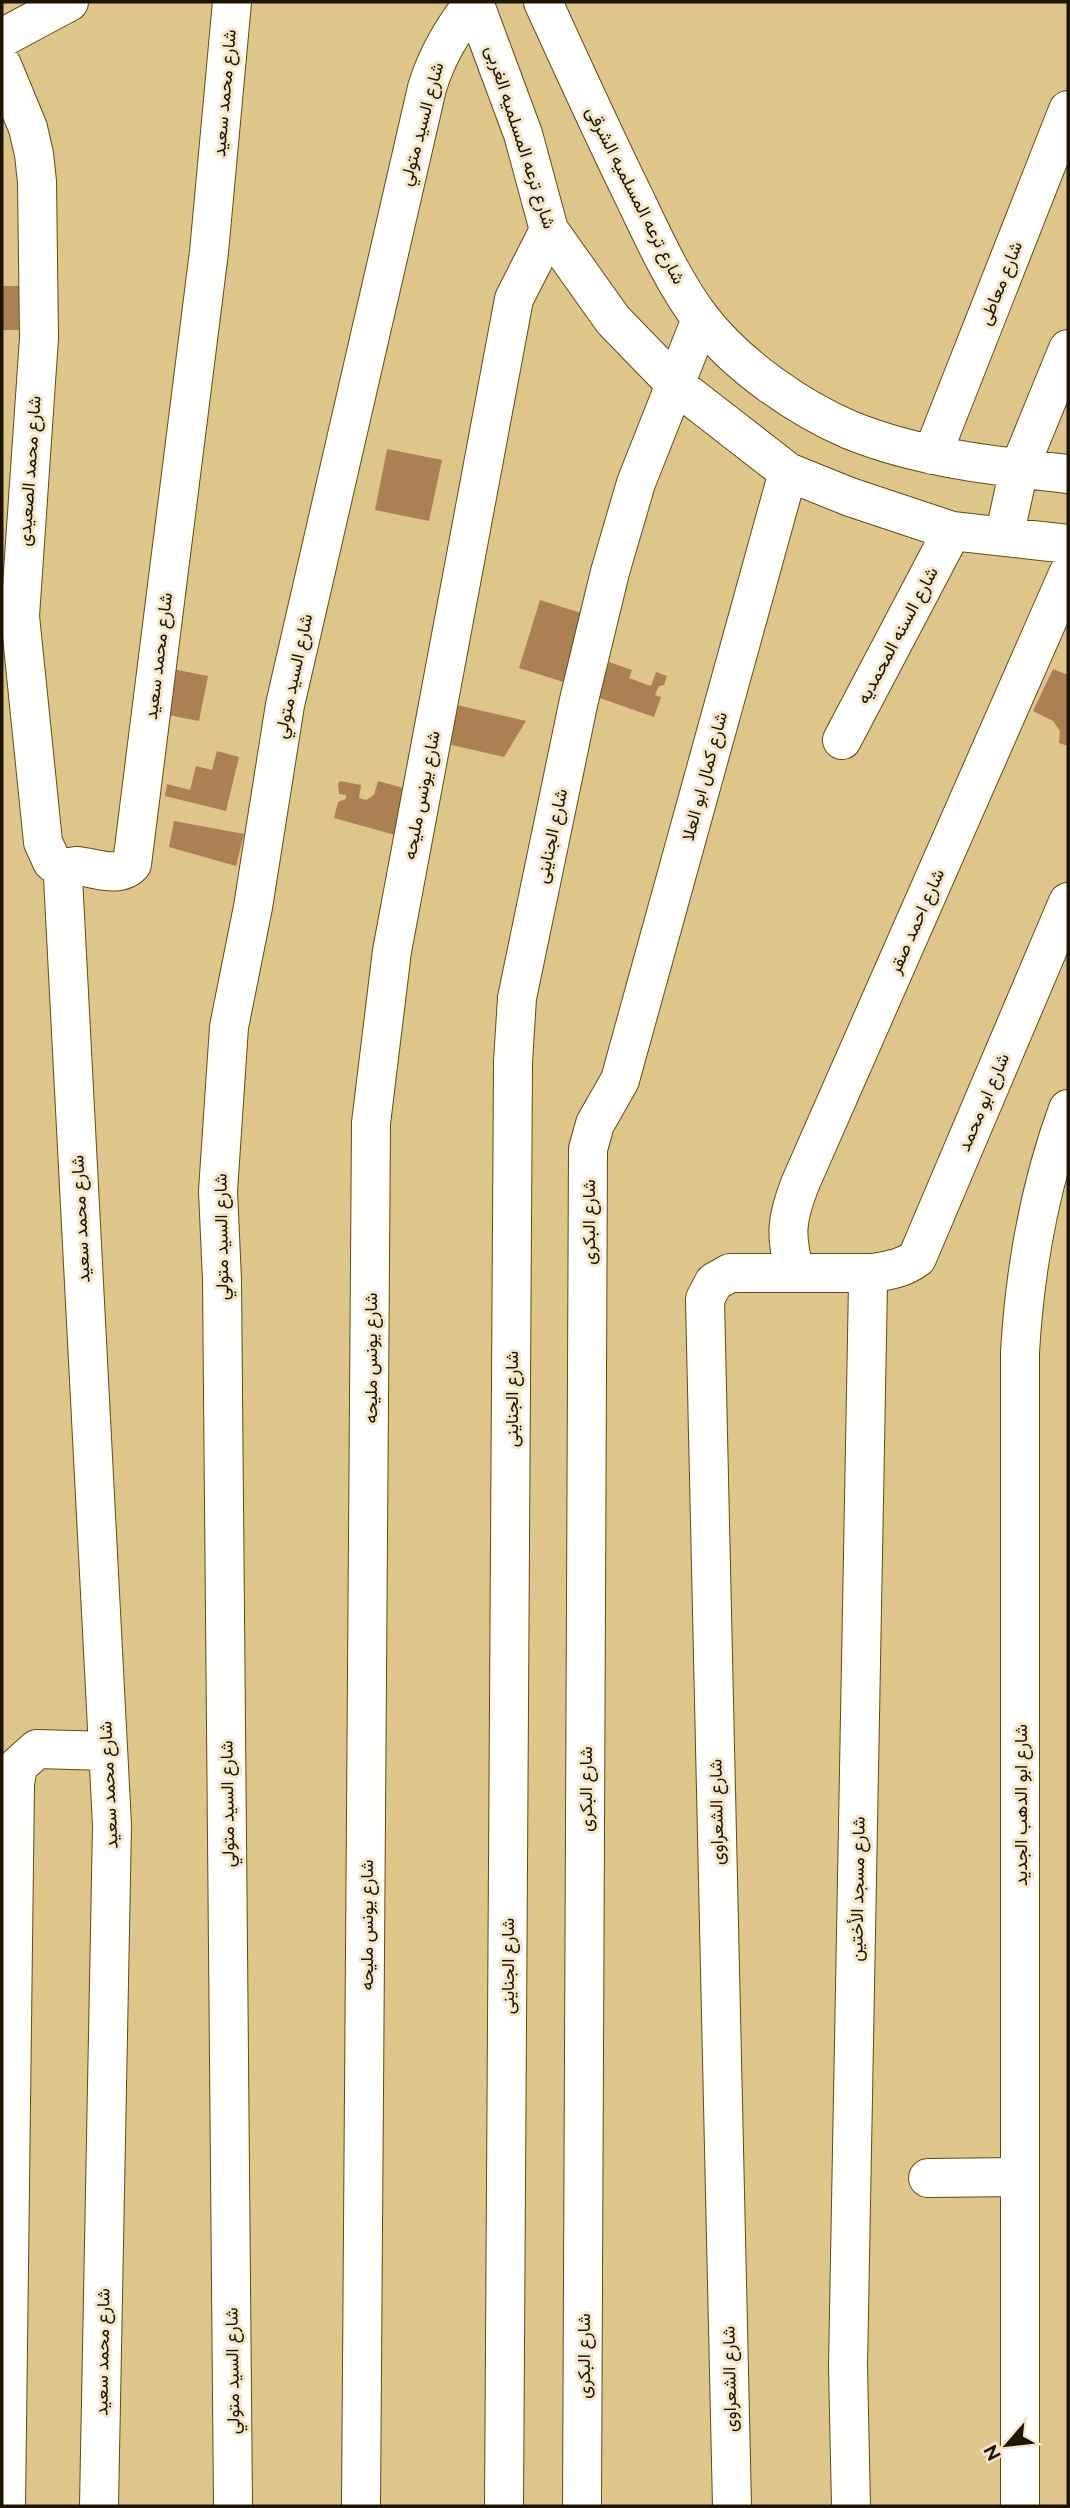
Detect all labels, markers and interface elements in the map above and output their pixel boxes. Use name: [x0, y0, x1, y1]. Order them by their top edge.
street label: شارع محمد سعيد: [208, 28, 242, 158]
street label: شارع ترعه المسلميه الغربى: [480, 43, 561, 232]
street label: شارع السيد متولي: [394, 60, 452, 189]
street label: شارع ترعه المسلميه الشرقى: [580, 103, 690, 288]
street label: شارع معاطى: [974, 238, 1028, 329]
street label: شارع محمد الصعيدى: [13, 395, 47, 547]
street label: شارع السنه المحمديه: [852, 563, 944, 708]
street label: شارع محمد سعيد: [140, 591, 178, 721]
street label: شارع السيد متولي: [270, 612, 321, 741]
street label: شارع كمال ابو العلا: [677, 709, 733, 843]
street label: شارع يونس مليحه: [398, 729, 446, 862]
street label: شارع الجناينى: [531, 787, 573, 886]
street label: شارع احمد صقر: [883, 865, 950, 978]
street label: شارع ابو محمد: [953, 1050, 1015, 1155]
street label: شارع محمد سعيد: [66, 1155, 96, 1283]
street label: شارع السيد متولي: [209, 1173, 238, 1301]
street label: شارع البكرى: [578, 1179, 601, 1265]
street label: شارع يونس مليحه: [360, 1293, 383, 1423]
street label: شارع الجناينى: [501, 1351, 524, 1447]
street label: شارع محمد سعيد: [94, 1721, 124, 1849]
street label: شارع ابو الدهب الجديد: [1010, 1724, 1033, 1886]
street label: شارع السيد متولي: [215, 1740, 244, 1868]
street label: شارع البكرى: [575, 1746, 598, 1832]
street label: شارع الشعراوى: [705, 1759, 729, 1865]
street label: شارع مسجد الأختين: [845, 1816, 871, 1962]
street label: شارع يونس مليحه: [356, 1860, 379, 1990]
street label: شارع الجناينى: [497, 1918, 520, 2014]
street label: شارع محمد سعيد: [90, 2288, 116, 2416]
street label: شارع السيد متولي: [220, 2307, 249, 2435]
street label: شارع البكرى: [573, 2313, 596, 2399]
street label: شارع الشعراوى: [718, 2326, 742, 2432]
north arrow: [972, 2410, 1042, 2480]
text: N: [979, 2441, 1005, 2465]

